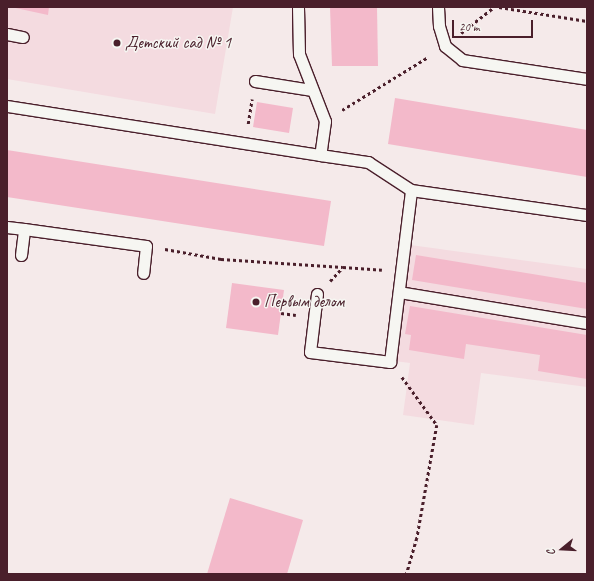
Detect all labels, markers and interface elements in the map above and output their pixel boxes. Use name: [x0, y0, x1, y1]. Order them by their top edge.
scale bar: [454, 12, 535, 38]
text: 20 m: [459, 19, 479, 35]
place label: Детский сад № 1: [125, 33, 231, 53]
marker: Детский сад № 1: [112, 38, 122, 48]
place label: Первым делом: [264, 292, 344, 312]
marker: Первым делом: [251, 297, 261, 307]
north arrow: [542, 529, 582, 569]
text: С: [543, 548, 558, 557]

